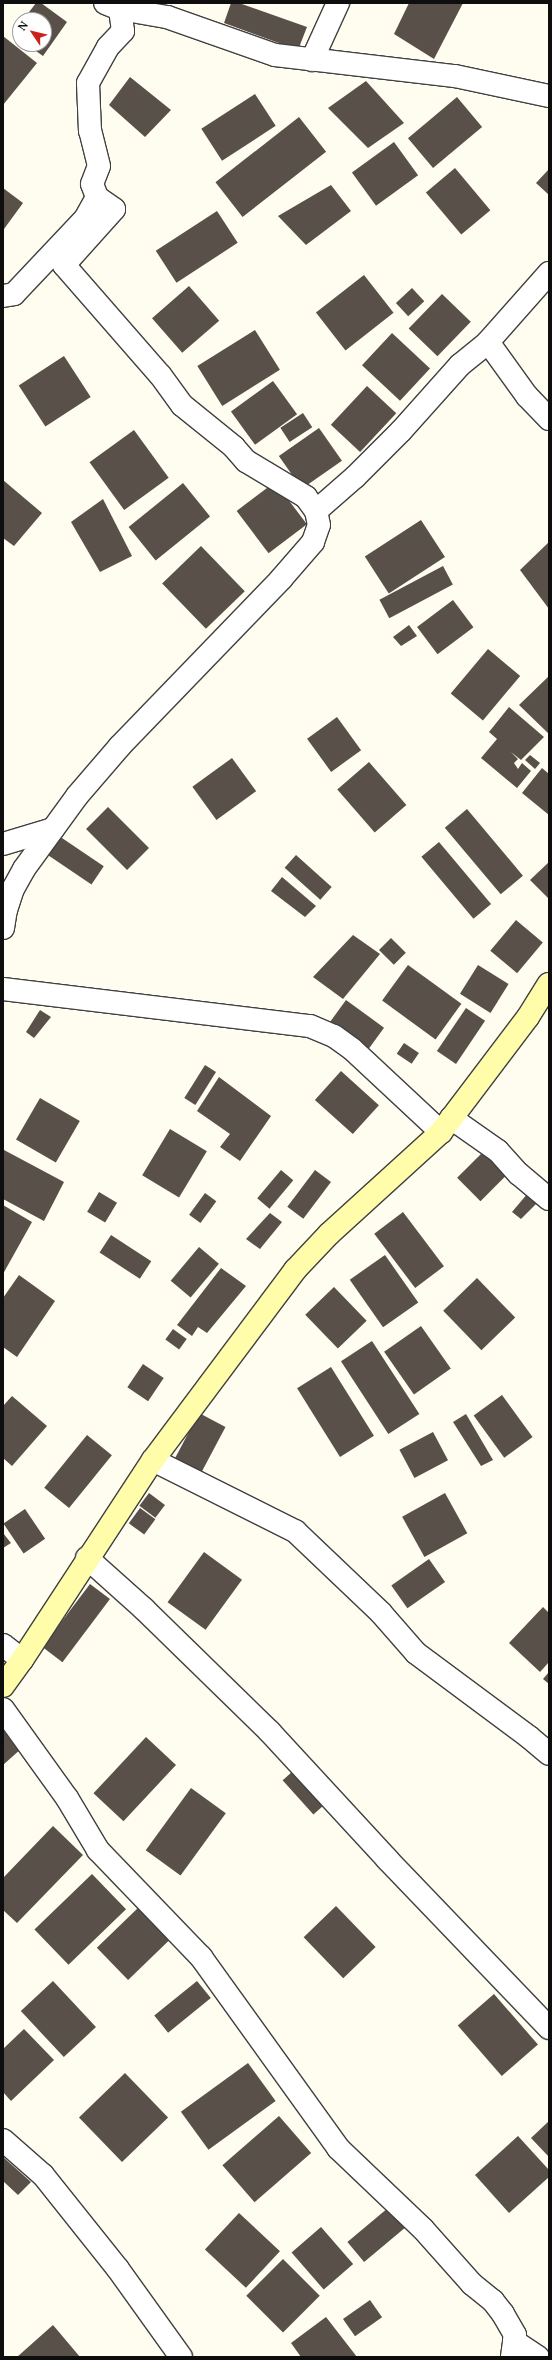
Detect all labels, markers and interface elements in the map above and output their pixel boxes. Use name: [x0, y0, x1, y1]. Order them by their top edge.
north arrow: [12, 12, 52, 52]
text: N: [15, 18, 31, 33]

